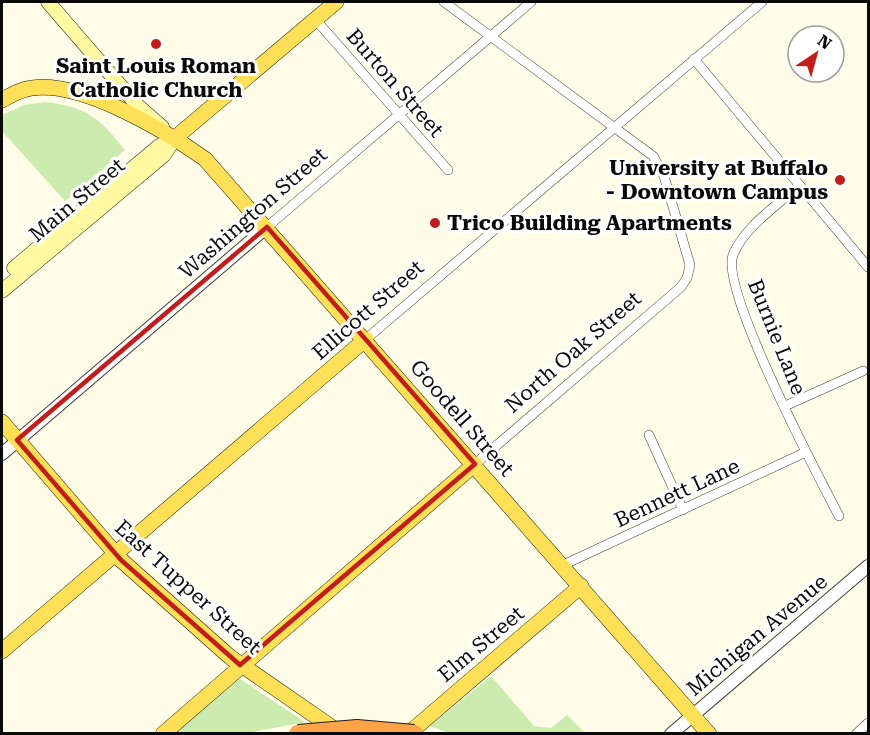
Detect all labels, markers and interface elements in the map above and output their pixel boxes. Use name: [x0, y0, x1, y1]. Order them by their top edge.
street label: Burton Street: [341, 24, 449, 142]
north arrow: [786, 24, 846, 84]
text: N: [814, 31, 835, 54]
marker: Saint Louis Roman Catholic Church: [149, 37, 163, 51]
place label: Saint Louis Roman Catholic Church: [56, 54, 256, 102]
street label: Washington Street: [174, 142, 332, 284]
street label: Main Street: [24, 153, 130, 247]
place label: University at Buffalo - Downtown Campus: [606, 156, 828, 204]
marker: University at Buffalo - Downtown Campus: [833, 173, 847, 187]
place label: Trico Building Apartments: [447, 211, 732, 235]
marker: Trico Building Apartments: [428, 216, 442, 230]
street label: Ellicott Street: [308, 255, 429, 365]
street label: Burnie Lane: [743, 276, 811, 398]
street label: North Oak Street: [500, 286, 646, 417]
street label: Goodell Street: [405, 355, 519, 481]
street label: Bennett Lane: [611, 454, 743, 532]
street label: East Tupper Street: [110, 515, 266, 659]
street label: Michigan Avenue: [682, 569, 832, 701]
street label: Elm Street: [433, 601, 529, 687]

